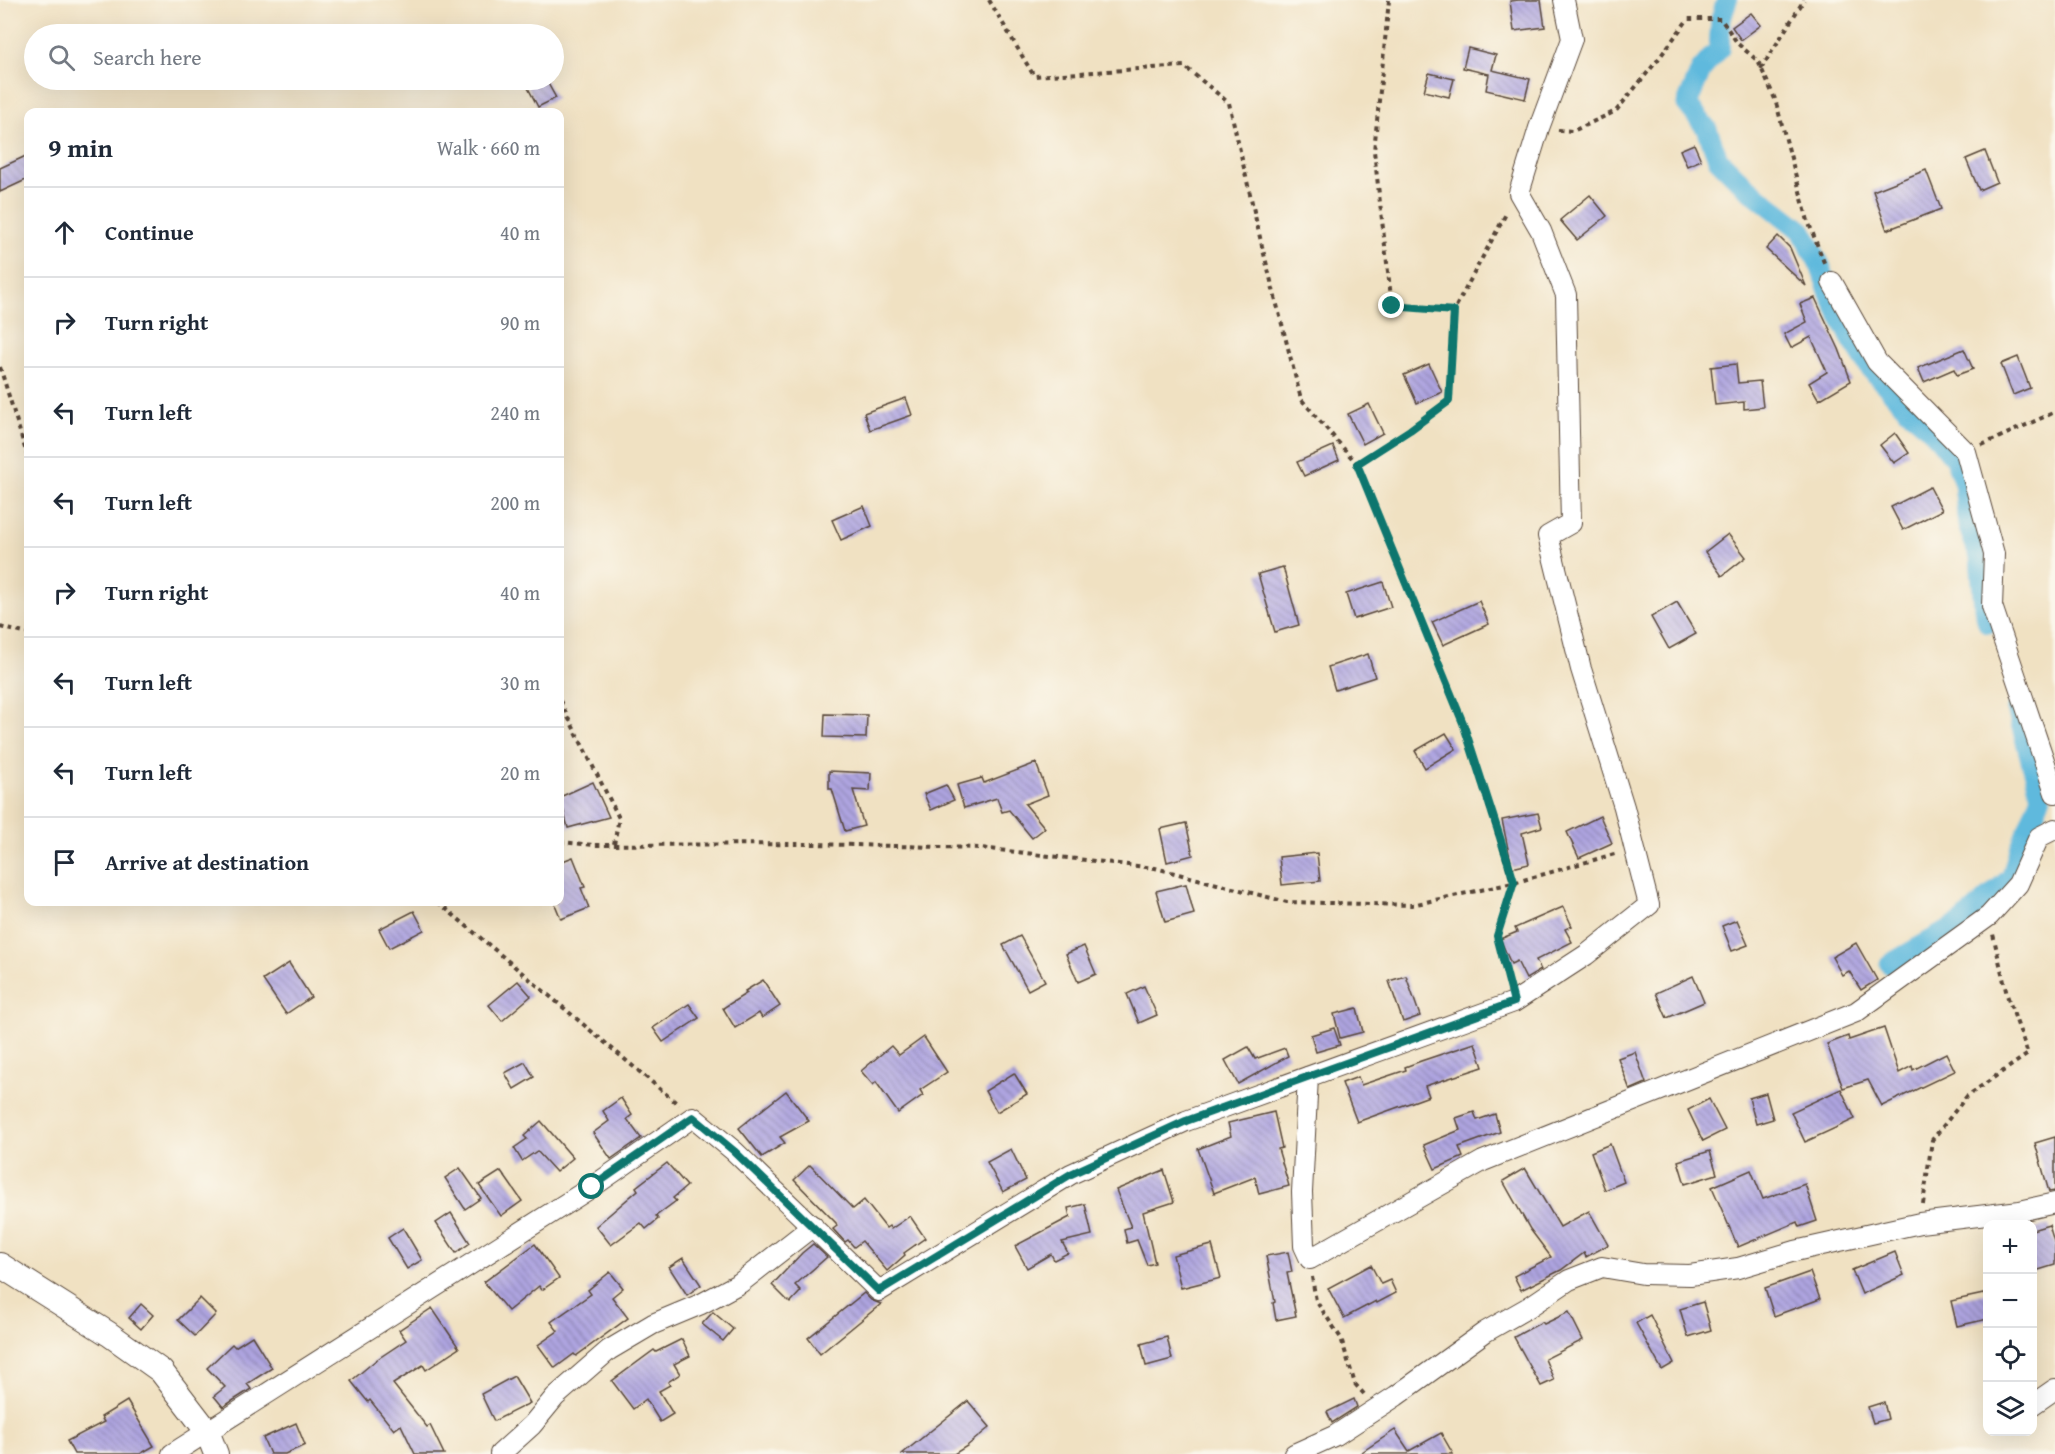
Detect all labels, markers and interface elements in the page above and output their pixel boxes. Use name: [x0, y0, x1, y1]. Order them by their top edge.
search box: [24, 24, 564, 90]
icon: search: [45, 41, 78, 74]
text: Search here: [93, 41, 202, 73]
text: 9 min: [48, 128, 113, 167]
text: Walk · 660 m: [437, 133, 540, 162]
icon: ahead: [48, 216, 81, 249]
text: Continue: [105, 216, 194, 248]
text: 40 m: [500, 218, 540, 247]
route end: [1378, 292, 1404, 318]
icon: right: [48, 306, 81, 339]
text: Turn right: [105, 306, 208, 338]
text: 90 m: [500, 308, 540, 337]
icon: left: [48, 396, 81, 429]
text: Turn left: [105, 396, 192, 428]
text: 240 m: [490, 398, 540, 427]
icon: left: [48, 486, 81, 519]
text: Turn left: [105, 486, 192, 518]
text: 200 m: [490, 488, 540, 517]
icon: right: [48, 576, 81, 609]
text: Turn right: [105, 576, 208, 608]
text: 40 m: [500, 578, 540, 607]
icon: left: [48, 666, 81, 699]
text: Turn left: [105, 666, 192, 698]
text: 30 m: [500, 668, 540, 697]
icon: left: [48, 756, 81, 789]
text: Turn left: [105, 756, 192, 788]
text: 20 m: [500, 758, 540, 787]
icon: arrive: [48, 846, 81, 879]
text: Arrive at destination: [105, 846, 309, 878]
route start: [578, 1173, 604, 1199]
map controls: [1983, 1220, 2037, 1436]
button: +: [1983, 1220, 2037, 1274]
button: −: [1983, 1274, 2037, 1328]
button: locate: [1983, 1328, 2037, 1382]
button: layers: [1983, 1382, 2037, 1436]

